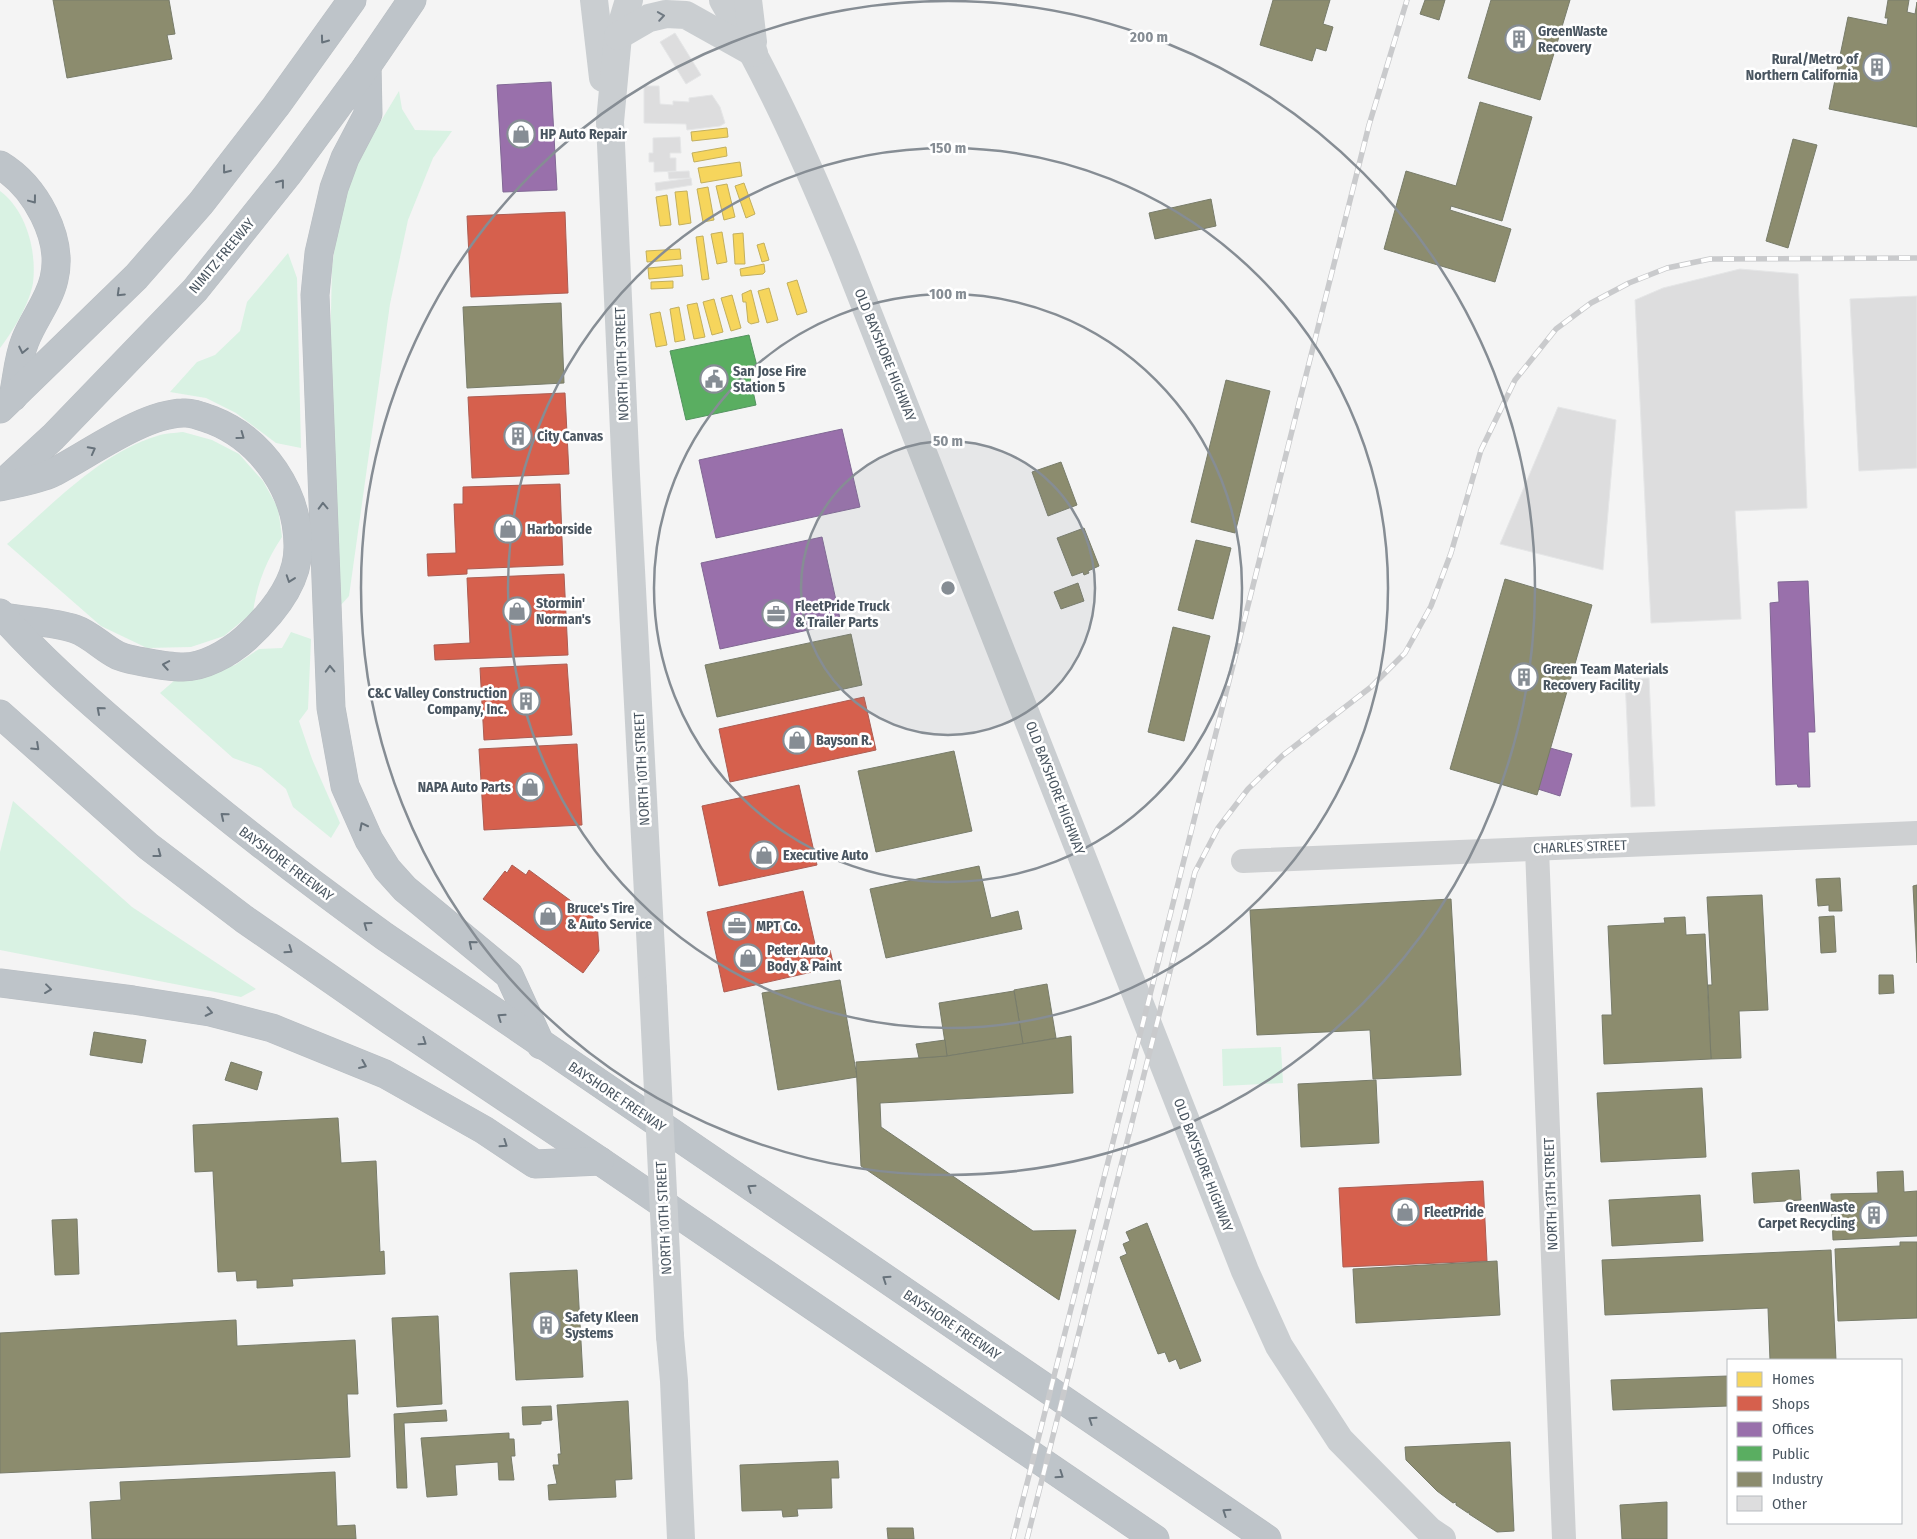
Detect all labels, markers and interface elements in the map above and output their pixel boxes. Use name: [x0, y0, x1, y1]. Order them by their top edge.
one-way arrow: [657, 11, 666, 21]
place label: GreenWaste Recovery: [1538, 23, 1608, 56]
building icon: GreenWaste Recovery: [1504, 24, 1534, 54]
text: 200 m: [1129, 28, 1168, 46]
one-way arrow: [321, 34, 330, 44]
place label: Rural/Metro of Northern California: [1746, 51, 1859, 84]
building icon: Rural/Metro of Northern California: [1862, 52, 1892, 82]
shop icon: HP Auto Repair: [506, 119, 536, 149]
place label: HP Auto Repair: [540, 126, 628, 143]
text: 150 m: [930, 139, 966, 157]
one-way arrow: [224, 164, 232, 173]
one-way arrow: [276, 179, 285, 188]
one-way arrow: [28, 194, 36, 203]
street label: NIMITZ FREEWAY: [186, 215, 258, 297]
text: 100 m: [929, 285, 967, 303]
street label: OLD BAYSHORE HIGHWAY: [851, 286, 919, 424]
one-way arrow: [117, 287, 126, 296]
street label: NORTH 10TH STREET: [612, 306, 632, 421]
one-way arrow: [18, 346, 29, 355]
place label: San Jose Fire Station 5: [733, 363, 806, 396]
public building icon: San Jose Fire Station 5: [699, 364, 729, 394]
building icon: City Canvas: [503, 421, 533, 451]
place label: City Canvas: [537, 428, 603, 445]
one-way arrow: [235, 430, 245, 439]
text: 50 m: [933, 432, 963, 450]
one-way arrow: [87, 447, 96, 457]
one-way arrow: [318, 502, 329, 510]
shop icon: Harborside: [493, 514, 523, 544]
place label: Harborside: [527, 521, 592, 538]
one-way arrow: [286, 574, 296, 582]
centre of rings: [939, 579, 957, 597]
place label: Stormin' Norman's: [536, 595, 591, 628]
shop icon: Stormin' Norman's: [502, 596, 532, 626]
place label: FleetPride Truck & Trailer Parts: [795, 598, 891, 631]
office icon: FleetPride Truck & Trailer Parts: [761, 599, 791, 629]
one-way arrow: [162, 660, 171, 670]
place label: Green Team Materials Recovery Facility: [1543, 661, 1668, 694]
building icon: Green Team Materials Recovery Facility: [1509, 662, 1539, 692]
one-way arrow: [324, 664, 335, 672]
place label: C&C Valley Construction Company, Inc.: [367, 685, 507, 718]
building icon: C&C Valley Construction Company, Inc.: [511, 686, 541, 716]
one-way arrow: [97, 707, 106, 716]
street label: NORTH 10TH STREET: [631, 711, 653, 826]
street label: OLD BAYSHORE HIGHWAY: [1022, 719, 1088, 857]
shop icon: Bayson R.: [782, 725, 812, 755]
place label: Bayson R.: [816, 732, 872, 749]
one-way arrow: [30, 741, 39, 750]
shop icon: NAPA Auto Parts: [515, 772, 545, 802]
place label: NAPA Auto Parts: [418, 779, 511, 796]
one-way arrow: [221, 813, 230, 821]
one-way arrow: [358, 822, 369, 831]
street label: BAYSHORE FREEWAY: [235, 823, 337, 905]
street label: CHARLES STREET: [1533, 837, 1628, 857]
shop icon: Executive Auto: [749, 840, 779, 870]
place label: Executive Auto: [783, 847, 869, 864]
one-way arrow: [152, 848, 162, 857]
place label: Bruce's Tire & Auto Service: [567, 900, 652, 933]
shop icon: Bruce's Tire & Auto Service: [533, 901, 563, 931]
office icon: MPT Co.: [722, 911, 752, 941]
place label: MPT Co.: [756, 918, 801, 935]
one-way arrow: [364, 922, 373, 930]
one-way arrow: [468, 941, 477, 950]
place label: Peter Auto Body & Paint: [767, 942, 843, 975]
shop icon: Peter Auto Body & Paint: [733, 943, 763, 973]
one-way arrow: [283, 944, 293, 953]
one-way arrow: [45, 983, 53, 994]
one-way arrow: [205, 1007, 214, 1017]
one-way arrow: [497, 1014, 507, 1023]
one-way arrow: [418, 1036, 427, 1046]
one-way arrow: [358, 1058, 367, 1069]
street label: BAYSHORE FREEWAY: [565, 1058, 669, 1136]
street label: OLD BAYSHORE HIGHWAY: [1170, 1096, 1236, 1234]
street label: NORTH 13TH STREET: [1541, 1137, 1561, 1251]
one-way arrow: [499, 1138, 508, 1147]
street label: NORTH 10TH STREET: [653, 1160, 675, 1275]
one-way arrow: [747, 1185, 757, 1194]
shop icon: FleetPride: [1390, 1197, 1420, 1227]
place label: GreenWaste Carpet Recycling: [1758, 1199, 1855, 1232]
building icon: GreenWaste Carpet Recycling: [1859, 1200, 1889, 1230]
place label: FleetPride: [1424, 1204, 1484, 1221]
one-way arrow: [882, 1276, 891, 1285]
street label: BAYSHORE FREEWAY: [900, 1286, 1004, 1364]
place label: Safety Kleen Systems: [565, 1309, 639, 1342]
building icon: Safety Kleen Systems: [531, 1310, 561, 1340]
legend: [1727, 1359, 1902, 1524]
text: Homes: [1772, 1370, 1814, 1388]
text: Shops: [1772, 1395, 1810, 1413]
one-way arrow: [1088, 1417, 1098, 1426]
text: Offices: [1772, 1420, 1814, 1438]
text: Public: [1772, 1445, 1810, 1463]
one-way arrow: [1054, 1469, 1064, 1478]
text: Industry: [1772, 1470, 1823, 1488]
text: Other: [1772, 1495, 1808, 1513]
one-way arrow: [1223, 1508, 1232, 1518]

